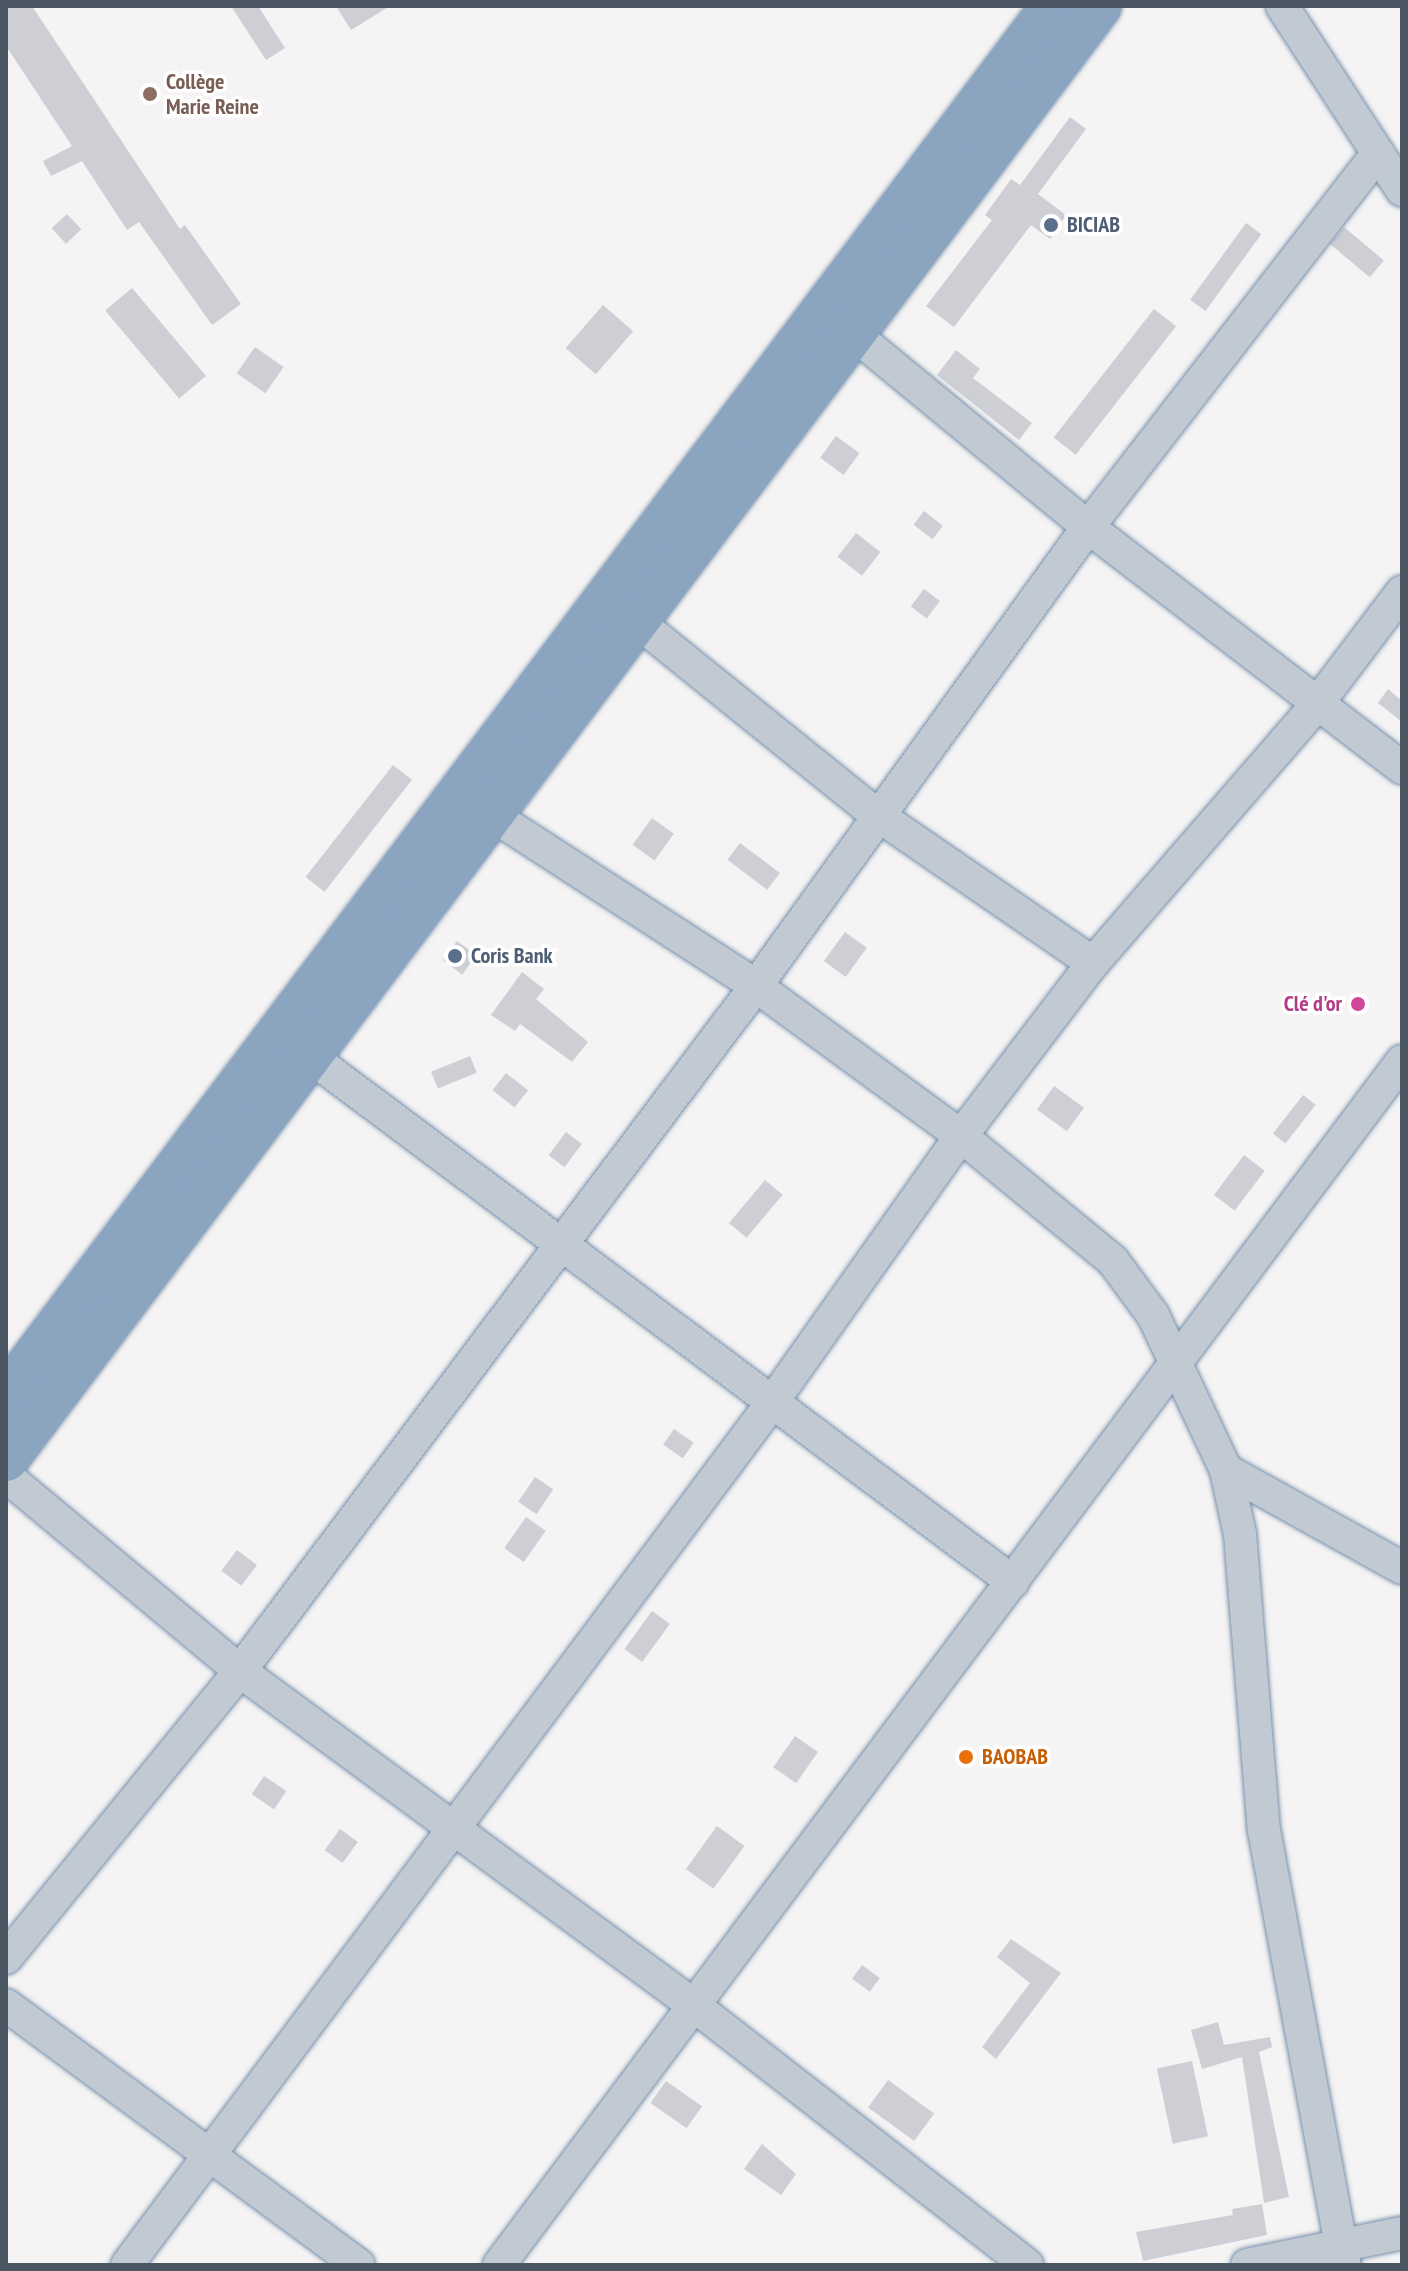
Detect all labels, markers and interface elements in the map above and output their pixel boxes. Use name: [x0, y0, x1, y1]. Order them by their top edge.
place label: Collège Marie Reine: [166, 68, 259, 120]
marker: Collège Marie Reine: [141, 85, 159, 103]
place label: BICIAB: [1067, 212, 1120, 238]
marker: BICIAB: [1042, 216, 1060, 234]
place label: Coris Bank: [471, 943, 553, 969]
marker: Coris Bank: [446, 947, 464, 965]
place label: Clé d'or: [1284, 991, 1342, 1017]
marker: Clé d'or: [1349, 995, 1367, 1013]
place label: BAOBAB: [982, 1744, 1048, 1770]
marker: BAOBAB: [957, 1748, 975, 1766]

